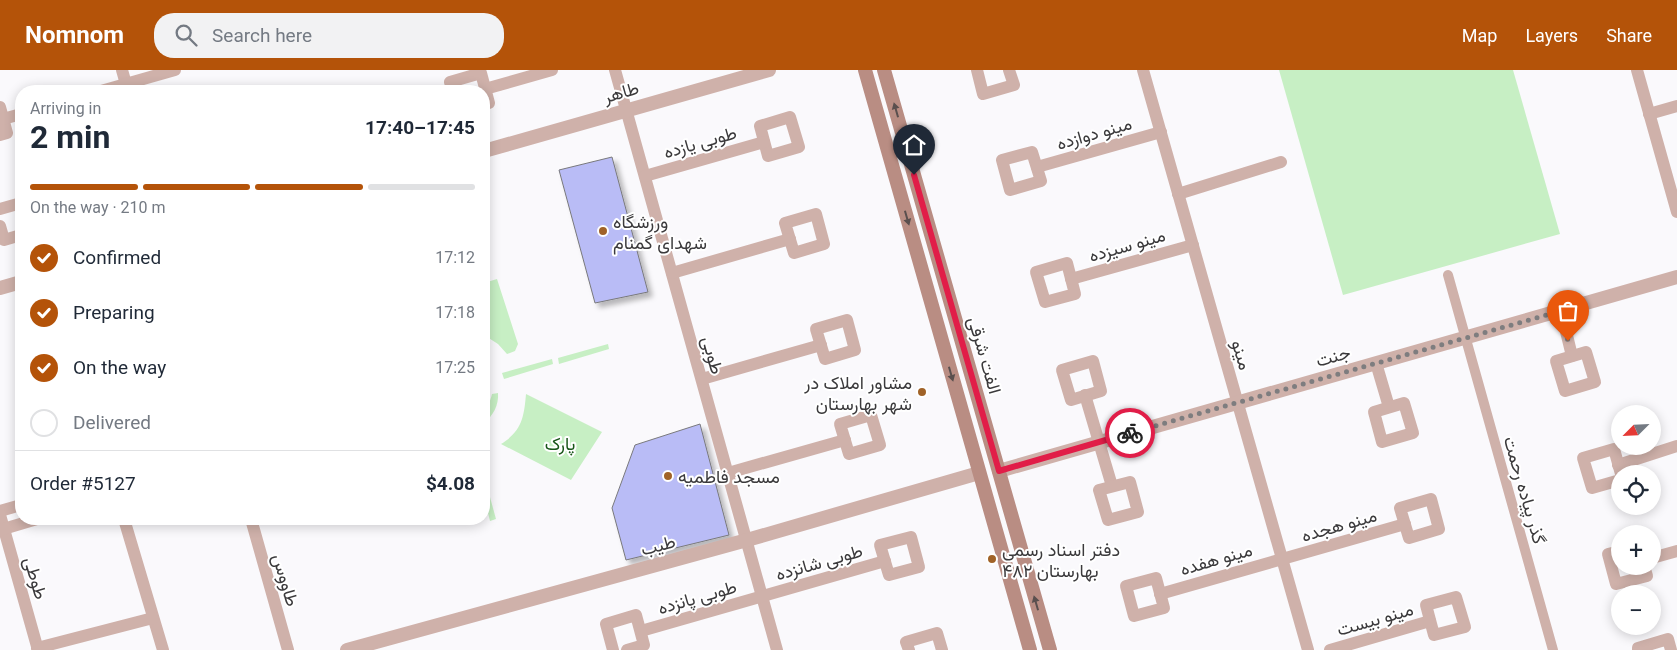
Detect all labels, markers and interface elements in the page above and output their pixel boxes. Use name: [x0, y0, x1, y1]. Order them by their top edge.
search box: [154, 13, 504, 58]
text: Nomnom: [25, 21, 124, 49]
icon: search: [172, 21, 200, 49]
text: Search here: [212, 24, 312, 47]
text: Map: [1462, 25, 1497, 46]
text: Layers: [1525, 25, 1578, 46]
text: Share: [1606, 25, 1652, 46]
street label: طاهر: [600, 77, 641, 108]
text: Arriving in: [30, 99, 101, 118]
one-way arrow: [891, 103, 899, 118]
street label: مینو دوازده: [1054, 112, 1134, 155]
text: 17:40–17:45: [365, 116, 475, 139]
text: 2 min: [30, 118, 110, 156]
street label: طوبی یازده: [661, 122, 739, 163]
pin: [893, 124, 935, 175]
icon: home: [900, 131, 928, 159]
text: On the way · 210 m: [30, 198, 166, 217]
one-way arrow: [903, 210, 911, 226]
place label: ورزشگاه شهدای گمنام: [613, 211, 707, 255]
street label: مینو سیزده: [1086, 224, 1168, 267]
marker: ورزشگاه شهدای گمنام: [597, 225, 609, 237]
icon: check: [30, 244, 58, 272]
text: Confirmed: [73, 246, 161, 269]
text: 17:12: [435, 248, 475, 267]
pin: [1547, 290, 1589, 341]
icon: bag: [1554, 297, 1582, 325]
icon: check: [30, 299, 58, 327]
text: Preparing: [73, 301, 155, 324]
text: 17:18: [435, 303, 475, 322]
street label: الفت شرقی: [963, 314, 1006, 396]
street label: طوبی: [697, 334, 728, 377]
street label: مینو: [1227, 338, 1256, 373]
street label: جنت: [1313, 341, 1353, 371]
icon: check: [30, 354, 58, 382]
text: On the way: [73, 356, 166, 379]
text: 17:25: [435, 358, 475, 377]
one-way arrow: [947, 367, 955, 382]
place label: مشاور املاک در شهر بهارستان: [803, 372, 912, 415]
marker: مشاور املاک در شهر بهارستان: [916, 386, 928, 398]
north arrow: [1611, 405, 1661, 455]
map controls: [1611, 405, 1661, 635]
courier: [1105, 408, 1155, 458]
text: Delivered: [73, 411, 151, 434]
icon: bike: [1116, 419, 1144, 447]
park label: پارک: [545, 433, 575, 456]
street label: گذر پیاده رحمت: [1498, 434, 1550, 547]
button: locate: [1611, 465, 1661, 515]
place label: مسجد فاطمیه: [678, 466, 780, 487]
marker: مسجد فاطمیه: [662, 470, 674, 482]
text: Order #5127: [30, 472, 136, 495]
text: $4.08: [426, 472, 475, 495]
street label: مینو هجده: [1299, 504, 1379, 547]
button: +: [1611, 525, 1661, 575]
street label: طیب: [638, 530, 678, 560]
place label: دفتر اسناد رسمی ۴۸۲ بهارستان: [1002, 539, 1120, 582]
street label: مینو هفده: [1177, 539, 1255, 580]
street label: طوبی شانزده: [773, 540, 865, 585]
street label: طاووس: [268, 551, 303, 609]
marker: دفتر اسناد رسمی ۴۸۲ بهارستان: [986, 553, 998, 565]
street label: طوطی: [19, 554, 52, 602]
street label: طوبی پانزده: [655, 576, 739, 620]
button: −: [1611, 585, 1661, 635]
one-way arrow: [1032, 596, 1040, 611]
street label: مینو بیست: [1334, 598, 1416, 641]

